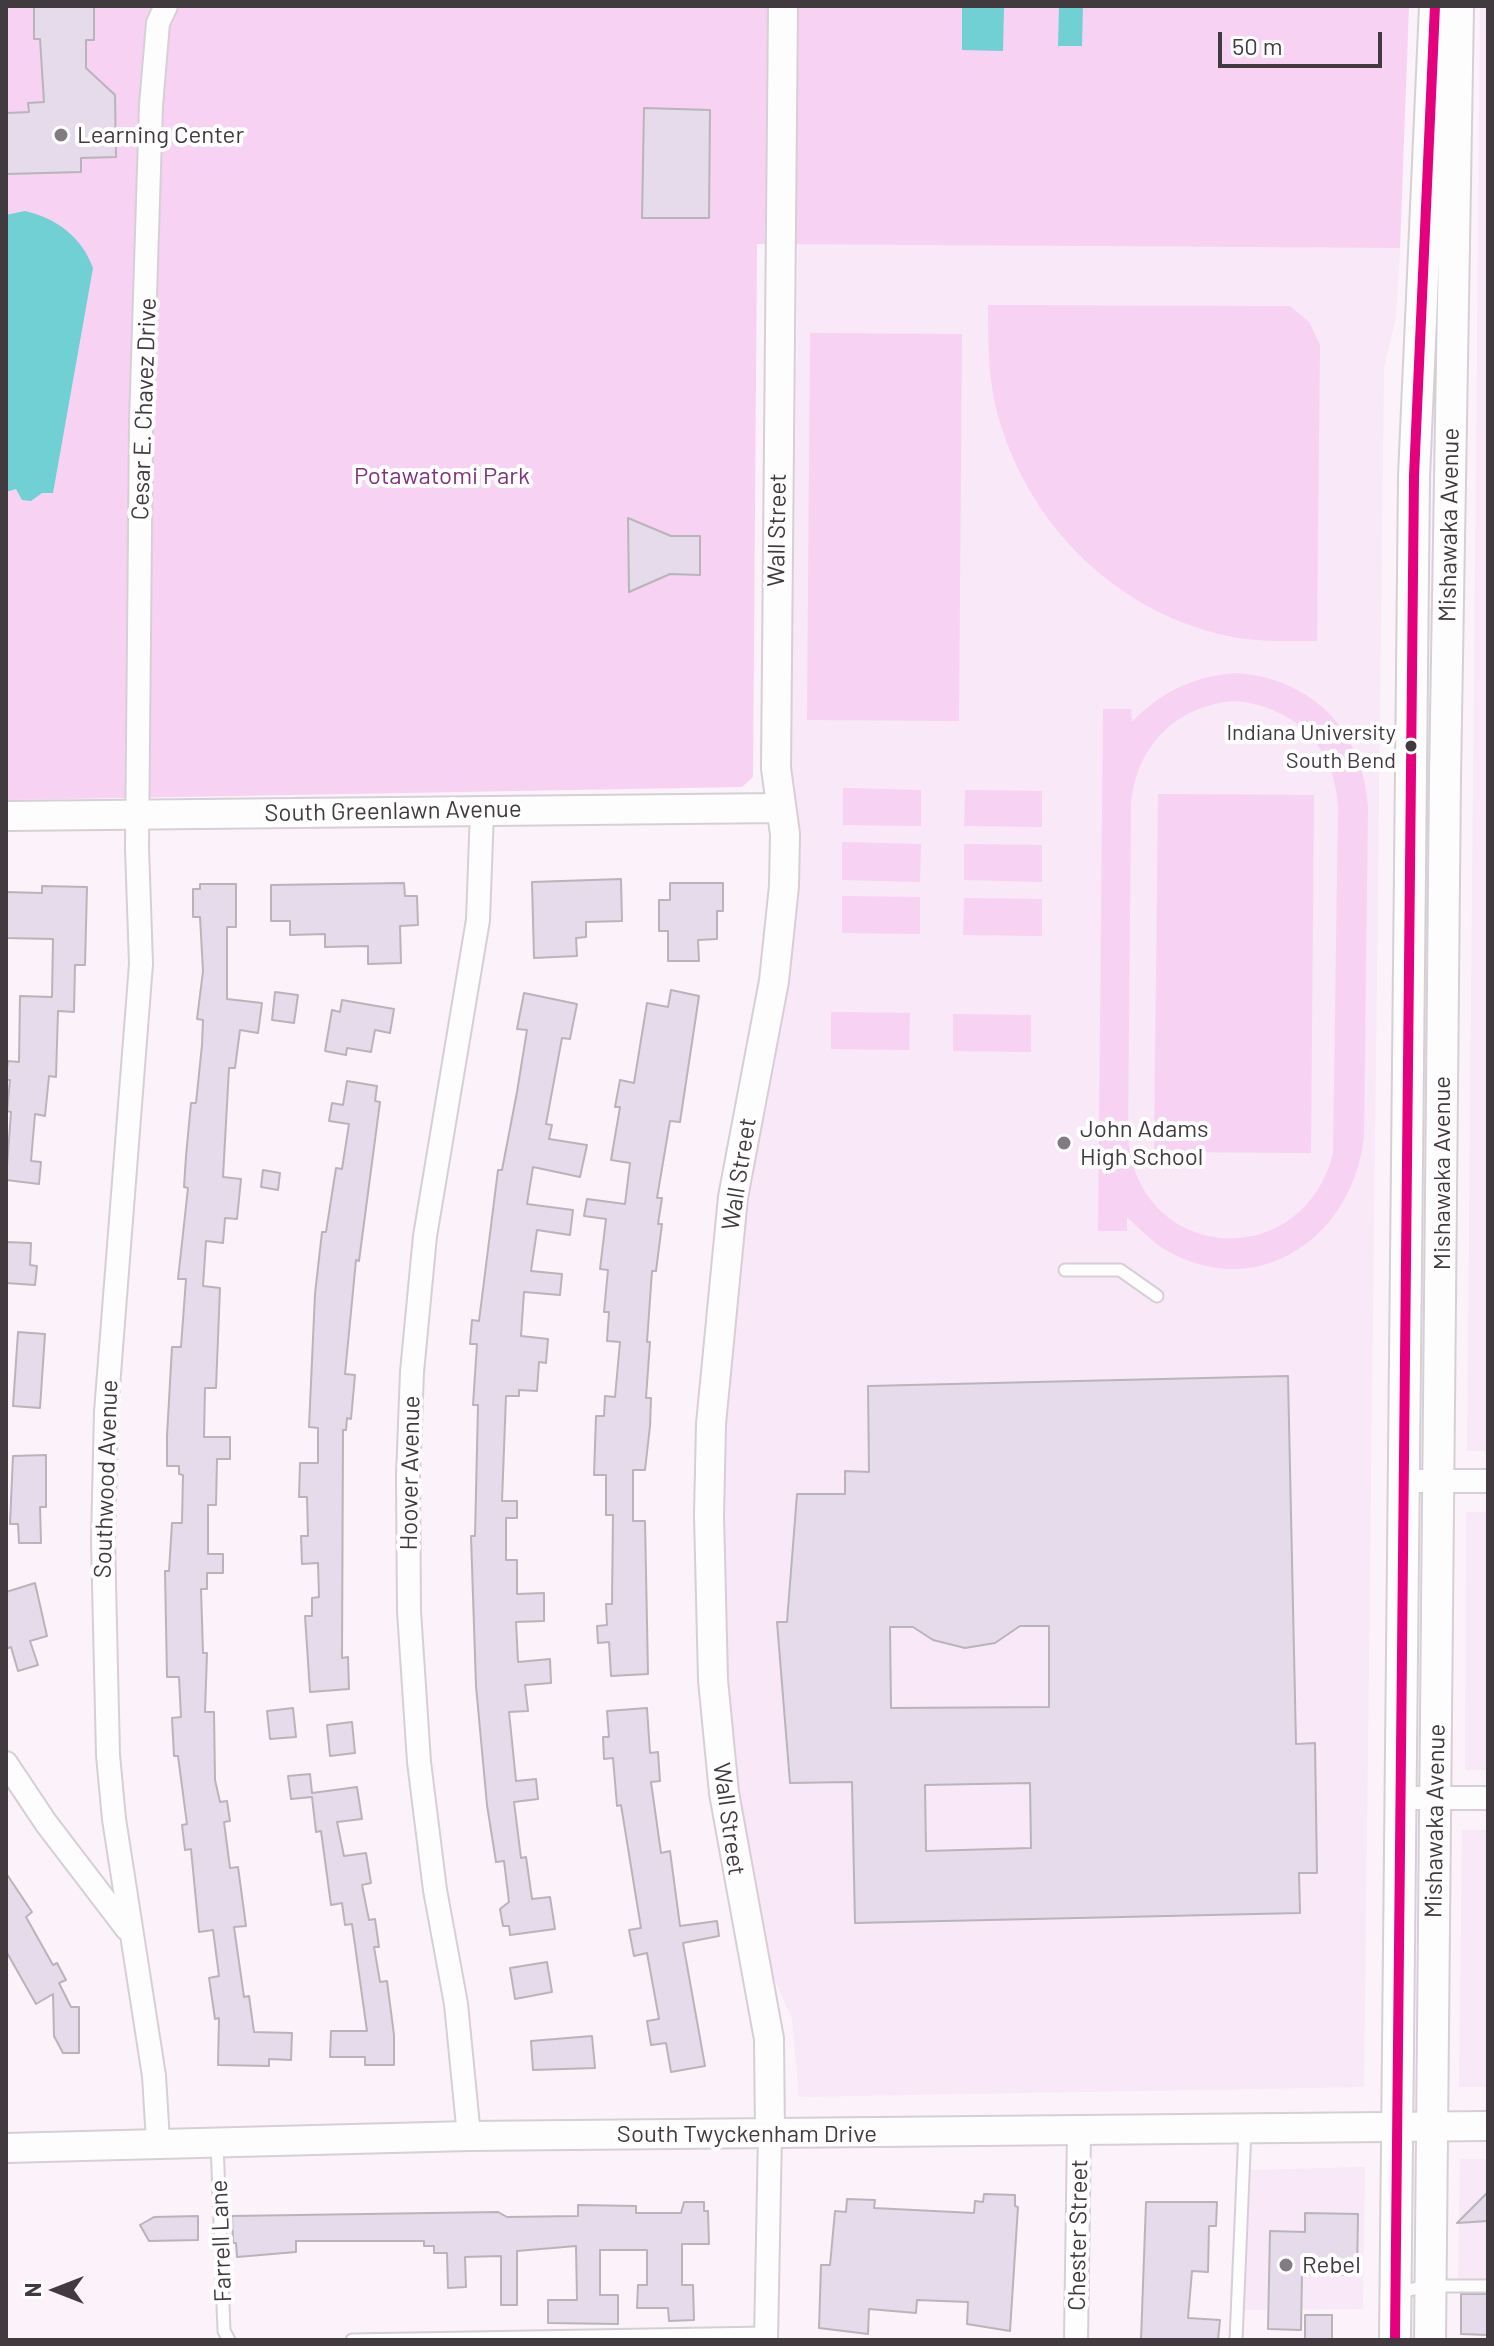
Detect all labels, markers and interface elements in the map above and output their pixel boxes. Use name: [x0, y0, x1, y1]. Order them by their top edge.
scale bar: [1222, 16, 1386, 66]
text: 50 m: [1232, 31, 1283, 60]
place label: Learning Center: [77, 121, 244, 149]
marker: Learning Center: [52, 126, 70, 144]
street label: Cesar E. Chavez Drive: [126, 297, 162, 521]
street label: Mishawaka Avenue: [1433, 428, 1465, 622]
park label: Potawatomi Park: [354, 462, 530, 490]
street label: Wall Street: [762, 473, 792, 587]
place label: Indiana University South Bend: [1226, 720, 1396, 772]
marker: Indiana University South Bend: [1403, 738, 1419, 754]
street label: South Greenlawn Avenue: [264, 794, 522, 828]
street label: Mishawaka Avenue: [1428, 1076, 1456, 1270]
place label: John Adams High School: [1080, 1115, 1209, 1171]
street label: Wall Street: [716, 1116, 762, 1232]
marker: John Adams High School: [1055, 1134, 1073, 1152]
street label: Southwood Avenue: [88, 1379, 124, 1579]
street label: Hoover Avenue: [394, 1395, 426, 1551]
street label: Mishawaka Avenue: [1419, 1724, 1451, 1918]
street label: Wall Street: [707, 1761, 751, 1877]
street label: South Twyckenham Drive: [617, 2120, 877, 2148]
street label: Chester Street: [1062, 2159, 1094, 2311]
street label: Farrell Lane: [204, 2179, 238, 2303]
north arrow: [16, 2250, 96, 2330]
place label: Rebel: [1302, 2251, 1361, 2279]
marker: Rebel: [1277, 2256, 1295, 2274]
text: N: [19, 2283, 45, 2297]

